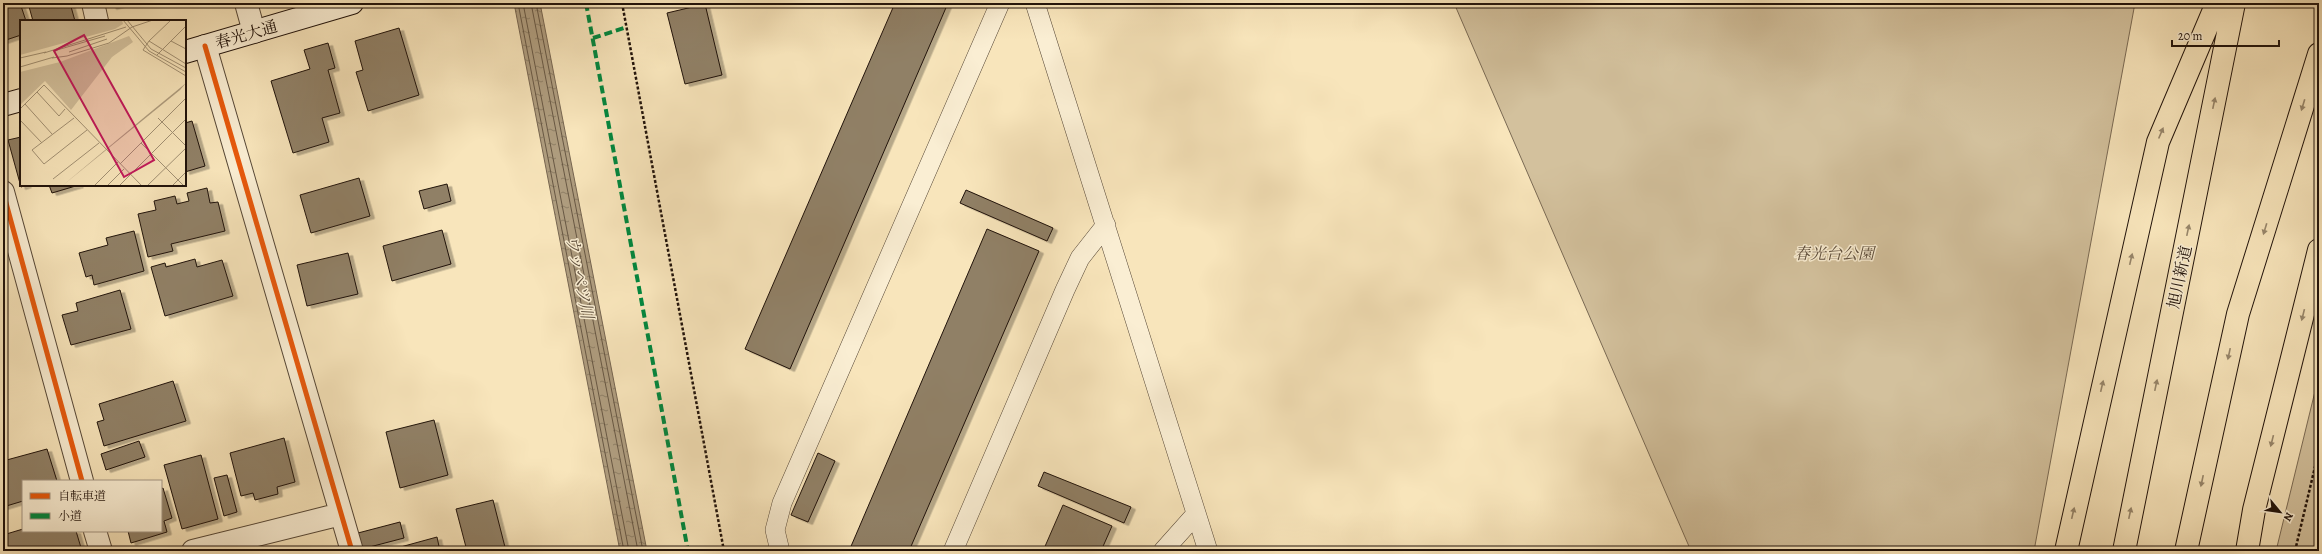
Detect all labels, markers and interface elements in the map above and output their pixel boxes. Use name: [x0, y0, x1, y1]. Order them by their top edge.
street label: 春光大通: [212, 16, 280, 54]
inset map: [20, 20, 186, 186]
scale bar: [2172, 22, 2279, 48]
text: 20 m: [2178, 28, 2202, 44]
one-way arrow: [2211, 97, 2217, 109]
one-way arrow: [2300, 99, 2306, 111]
one-way arrow: [2158, 127, 2165, 139]
one-way arrow: [2262, 223, 2268, 235]
one-way arrow: [2185, 224, 2191, 237]
water label: ウッペツ川: [560, 233, 599, 323]
park label: 春光台公園: [1794, 243, 1877, 265]
street label: 旭川新道: [2163, 244, 2197, 311]
one-way arrow: [2128, 253, 2134, 265]
one-way arrow: [2300, 309, 2306, 321]
one-way arrow: [2226, 348, 2232, 360]
one-way arrow: [2154, 379, 2160, 391]
one-way arrow: [2099, 380, 2105, 392]
one-way arrow: [2268, 435, 2274, 447]
one-way arrow: [2198, 475, 2204, 487]
legend: [22, 480, 162, 532]
text: 自転車道: [58, 488, 106, 504]
north arrow: [2260, 492, 2300, 532]
one-way arrow: [2128, 506, 2134, 519]
one-way arrow: [2070, 507, 2076, 519]
text: 小道: [58, 508, 82, 524]
text: N: [2280, 509, 2297, 524]

